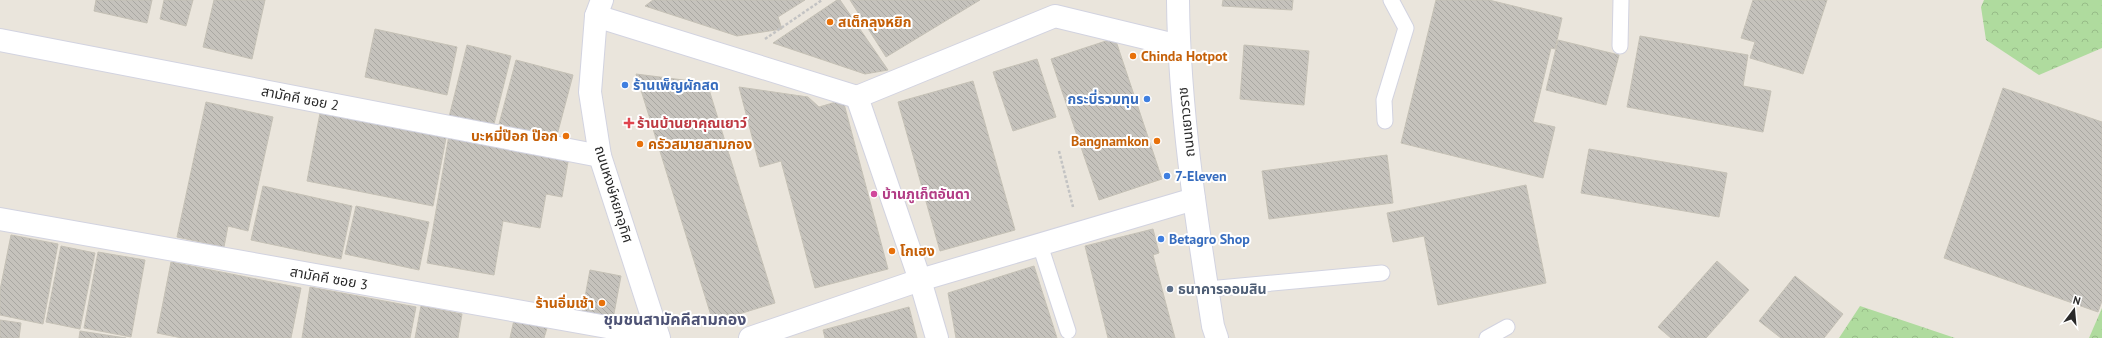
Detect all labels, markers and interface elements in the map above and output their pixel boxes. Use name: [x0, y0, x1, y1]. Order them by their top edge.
place label: สเต็กลุงหยิก: [838, 13, 912, 31]
marker: สเต็กลุงหยิก: [825, 17, 835, 27]
place label: Chinda Hotpot: [1141, 47, 1227, 65]
marker: Chinda Hotpot: [1128, 51, 1138, 61]
place label: ร้านเพ็ญผักสด: [633, 76, 719, 94]
marker: ร้านเพ็ญผักสด: [620, 80, 630, 90]
street label: สามัคคี ซอย 2: [260, 82, 340, 114]
street label: ถนนเยาวราช: [1173, 86, 1199, 158]
place label: กระบี่รวมทุน: [1068, 89, 1139, 108]
marker: กระบี่รวมทุน: [1142, 94, 1152, 104]
place label: ร้านบ้านยาคุณเยาว์: [637, 114, 747, 132]
marker: ร้านบ้านยาคุณเยาว์: [624, 118, 634, 128]
place label: บะหมี่ป๊อก ป๊อก: [471, 126, 558, 145]
marker: บะหมี่ป๊อก ป๊อก: [561, 131, 571, 141]
place label: Bangnamkon: [1071, 132, 1149, 150]
place label: ครัวสมายสามกอง: [648, 135, 752, 153]
marker: Bangnamkon: [1152, 136, 1162, 146]
marker: ครัวสมายสามกอง: [635, 139, 645, 149]
street label: ถนนหงษ์หยกอุทิศ: [591, 143, 637, 245]
place label: 7-Eleven: [1175, 167, 1227, 185]
marker: 7-Eleven: [1162, 171, 1172, 181]
place label: บ้านภูเก็ตอันดา: [882, 185, 970, 204]
marker: บ้านภูเก็ตอันดา: [869, 189, 879, 199]
place label: Betagro Shop: [1169, 230, 1250, 248]
marker: Betagro Shop: [1156, 234, 1166, 244]
place label: โกเฮง: [900, 242, 935, 260]
marker: โกเฮง: [887, 246, 897, 256]
street label: สามัคคี ซอย 3: [289, 262, 369, 294]
place label: ธนาคารออมสิน: [1178, 280, 1266, 298]
marker: ธนาคารออมสิน: [1165, 284, 1175, 294]
north arrow: [2054, 290, 2094, 330]
text: N: [2071, 293, 2082, 308]
place label: ร้านอิ่มเช้า: [535, 294, 594, 312]
marker: ร้านอิ่มเช้า: [597, 298, 607, 308]
district label: ชุมชนสามัคคีสามกอง: [604, 309, 746, 329]

